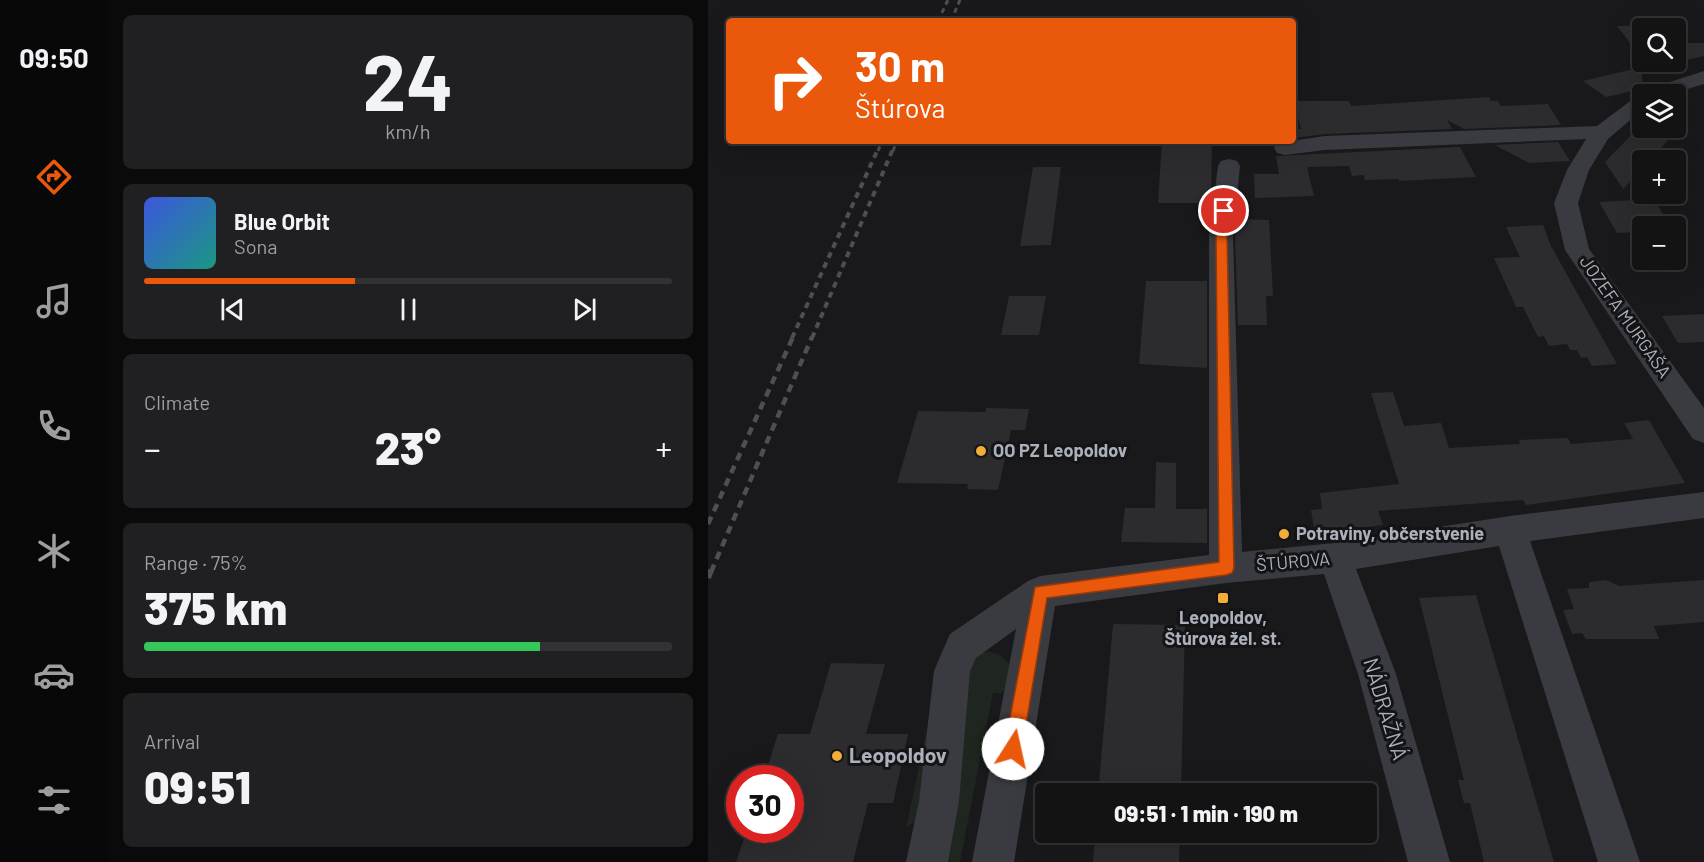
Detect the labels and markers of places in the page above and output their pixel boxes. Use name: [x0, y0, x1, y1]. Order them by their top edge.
pin: [1198, 185, 1249, 236]
place label: OO PZ Leopoldov: [993, 439, 1127, 461]
marker: OO PZ Leopoldov: [974, 444, 988, 458]
place label: Potraviny, občerstvenie: [1296, 522, 1484, 544]
marker: Potraviny, občerstvenie: [1277, 527, 1291, 541]
marker: Leopoldov, Štúrova žel. st.: [1216, 591, 1230, 605]
place label: Leopoldov, Štúrova žel. st.: [1164, 606, 1282, 649]
place label: Leopoldov: [849, 742, 947, 767]
marker: Leopoldov: [830, 749, 844, 763]

